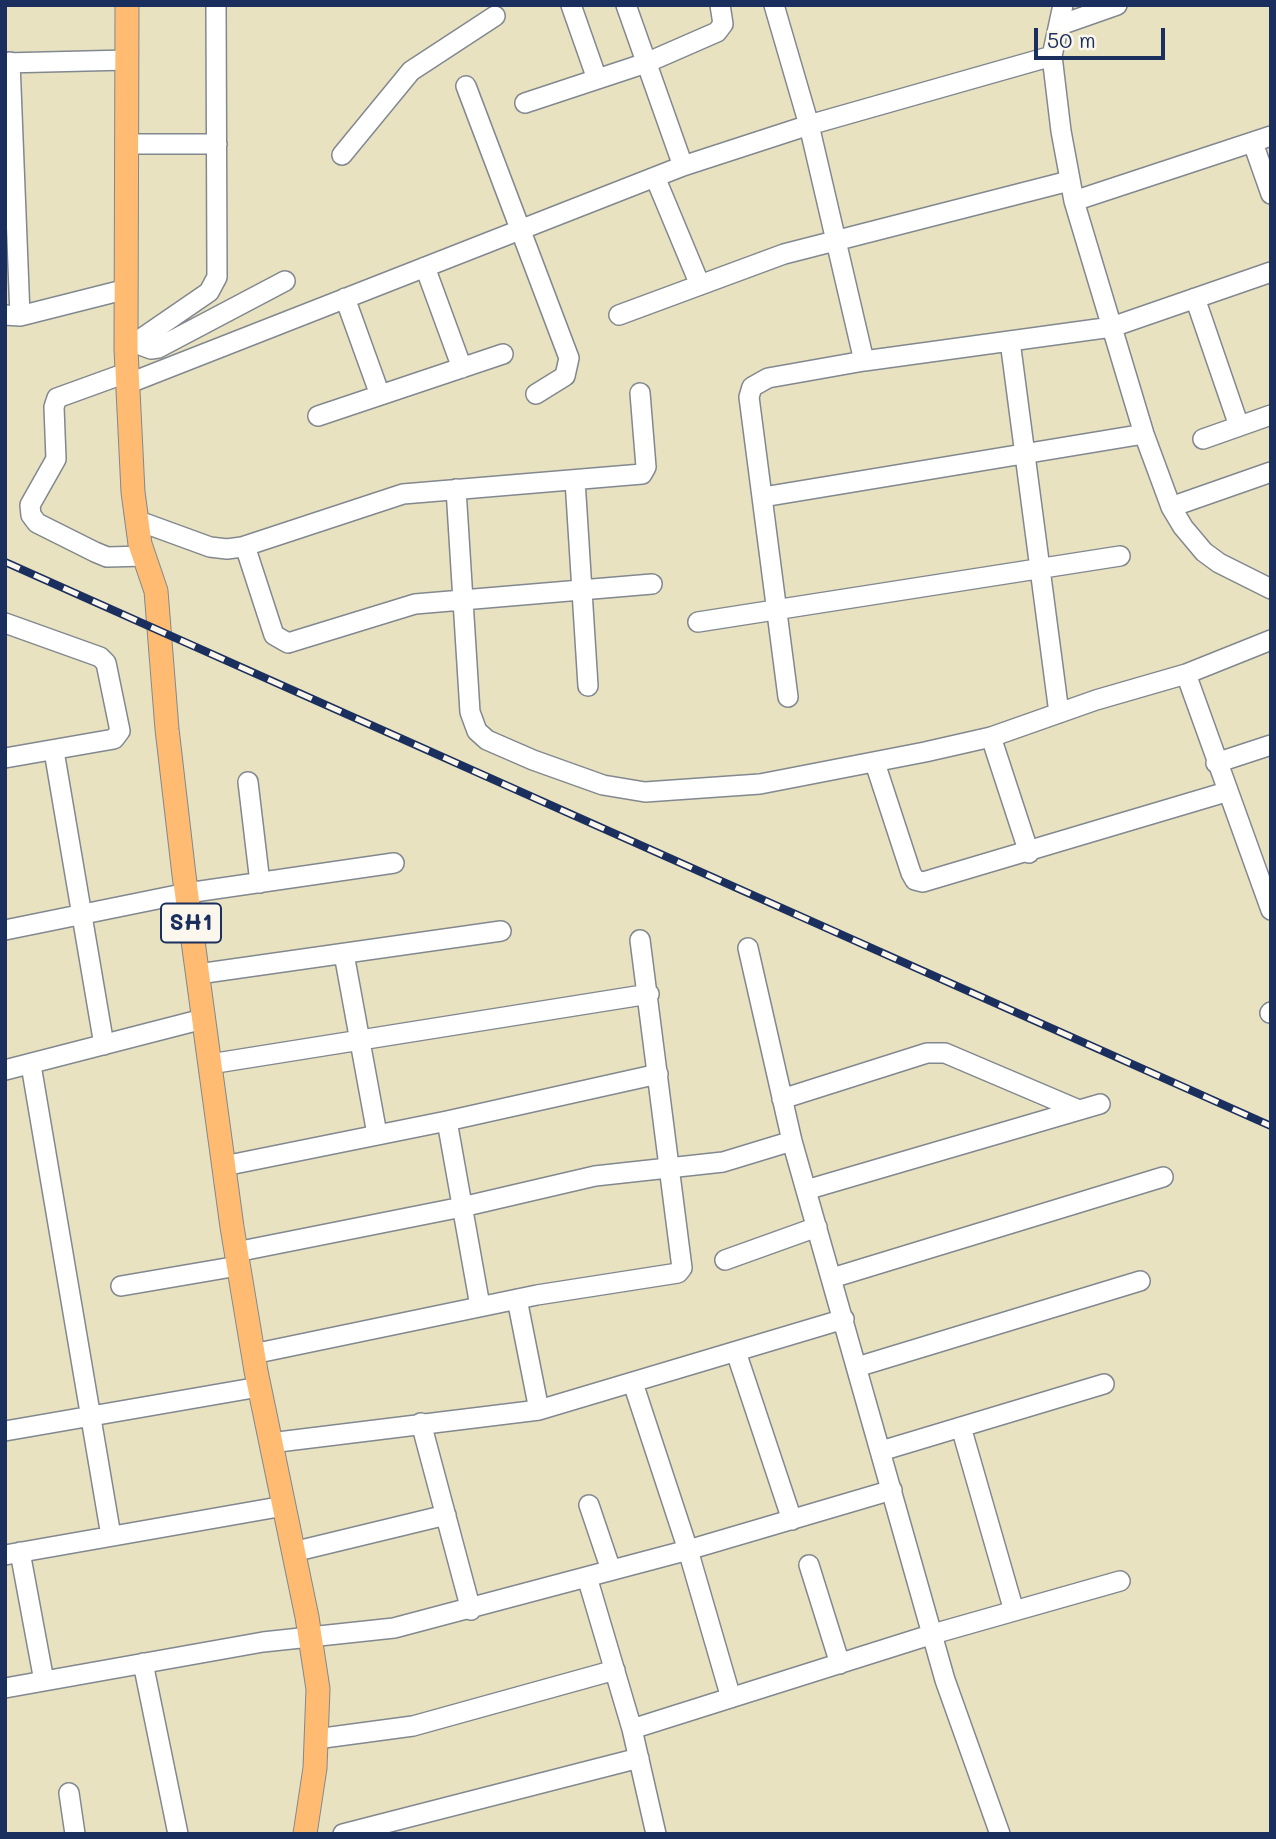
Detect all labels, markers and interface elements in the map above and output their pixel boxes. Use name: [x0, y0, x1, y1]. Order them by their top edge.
scale bar: [1038, 14, 1169, 58]
text: 50 m: [1047, 26, 1096, 53]
road number: SH1: [161, 904, 221, 942]

